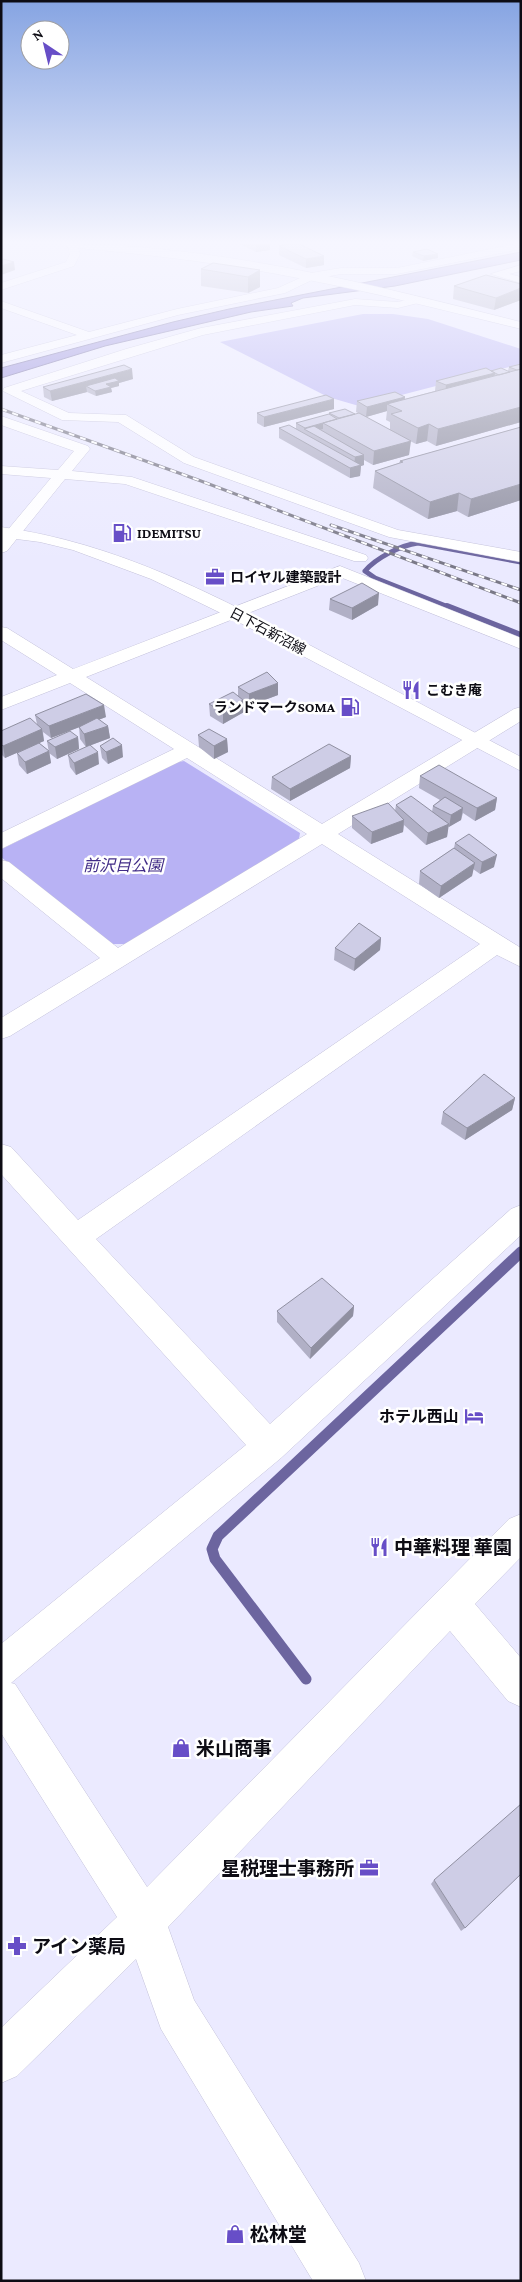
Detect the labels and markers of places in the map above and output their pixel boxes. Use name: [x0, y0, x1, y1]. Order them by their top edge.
fuel station icon: IDEMITSU: [111, 522, 133, 544]
place label: IDEMITSU: [137, 525, 202, 541]
office icon: ロイヤル建築設計: [204, 566, 226, 588]
place label: ロイヤル建築設計: [230, 569, 342, 585]
restaurant icon: こむき庵: [400, 679, 422, 701]
place label: こむき庵: [426, 682, 482, 698]
fuel station icon: ランドマークSOMA: [339, 696, 361, 718]
place label: ランドマークSOMA: [214, 699, 336, 715]
hotel icon: ホテル西山: [463, 1405, 485, 1427]
place label: ホテル西山: [379, 1408, 459, 1425]
restaurant icon: 中華料理 華園: [368, 1536, 390, 1558]
place label: 中華料理 華園: [394, 1537, 512, 1558]
shop icon: 米山商事: [170, 1737, 192, 1759]
place label: 米山商事: [196, 1738, 272, 1759]
office icon: 星税理士事務所: [358, 1857, 380, 1879]
place label: 星税理士事務所: [221, 1858, 354, 1879]
pharmacy icon: アイン薬局: [6, 1935, 28, 1957]
place label: アイン薬局: [32, 1936, 126, 1957]
shop icon: 松林堂: [224, 2223, 246, 2245]
place label: 松林堂: [250, 2224, 307, 2245]

